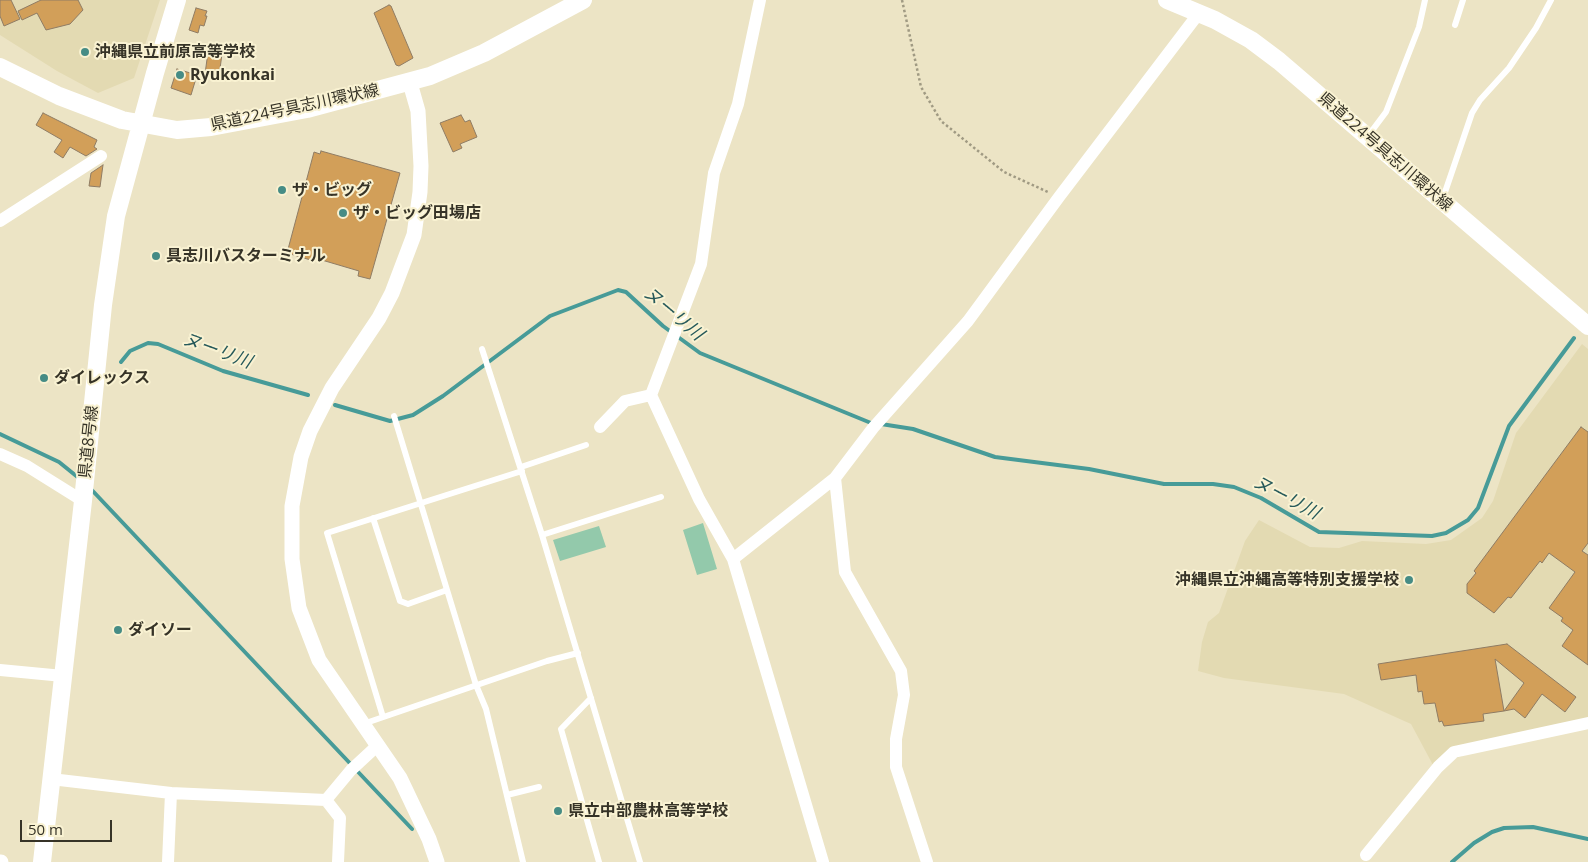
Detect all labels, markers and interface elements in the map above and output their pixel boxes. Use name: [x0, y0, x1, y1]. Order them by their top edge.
place label: 沖縄県立前原高等学校: [95, 42, 255, 62]
marker: 沖縄県立前原高等学校: [79, 46, 91, 58]
place label: Ryukonkai: [190, 65, 275, 85]
marker: Ryukonkai: [174, 69, 186, 81]
street label: 県道224号具志川環状線: [209, 81, 381, 135]
street label: 県道224号具志川環状線: [1314, 89, 1456, 215]
place label: ザ・ビッグ: [292, 180, 372, 200]
marker: ザ・ビッグ: [276, 184, 288, 196]
place label: ザ・ビッグ田場店: [353, 203, 481, 223]
marker: ザ・ビッグ田場店: [337, 207, 349, 219]
place label: 具志川バスターミナル: [166, 246, 326, 266]
marker: 具志川バスターミナル: [150, 250, 162, 262]
water label: ヌーリ川: [638, 283, 708, 345]
water label: ヌーリ川: [179, 329, 255, 373]
place label: ダイレックス: [54, 368, 150, 388]
marker: ダイレックス: [38, 372, 50, 384]
street label: 県道8号線: [76, 405, 102, 479]
water label: ヌーリ川: [1249, 472, 1323, 524]
place label: 沖縄県立沖縄高等特別支援学校: [1175, 570, 1399, 590]
marker: 沖縄県立沖縄高等特別支援学校: [1403, 574, 1415, 586]
place label: ダイソー: [128, 620, 192, 640]
marker: ダイソー: [112, 624, 124, 636]
place label: 県立中部農林高等学校: [568, 801, 728, 821]
marker: 県立中部農林高等学校: [552, 805, 564, 817]
scale bar: [22, 810, 115, 842]
text: 50 m: [28, 819, 63, 839]

